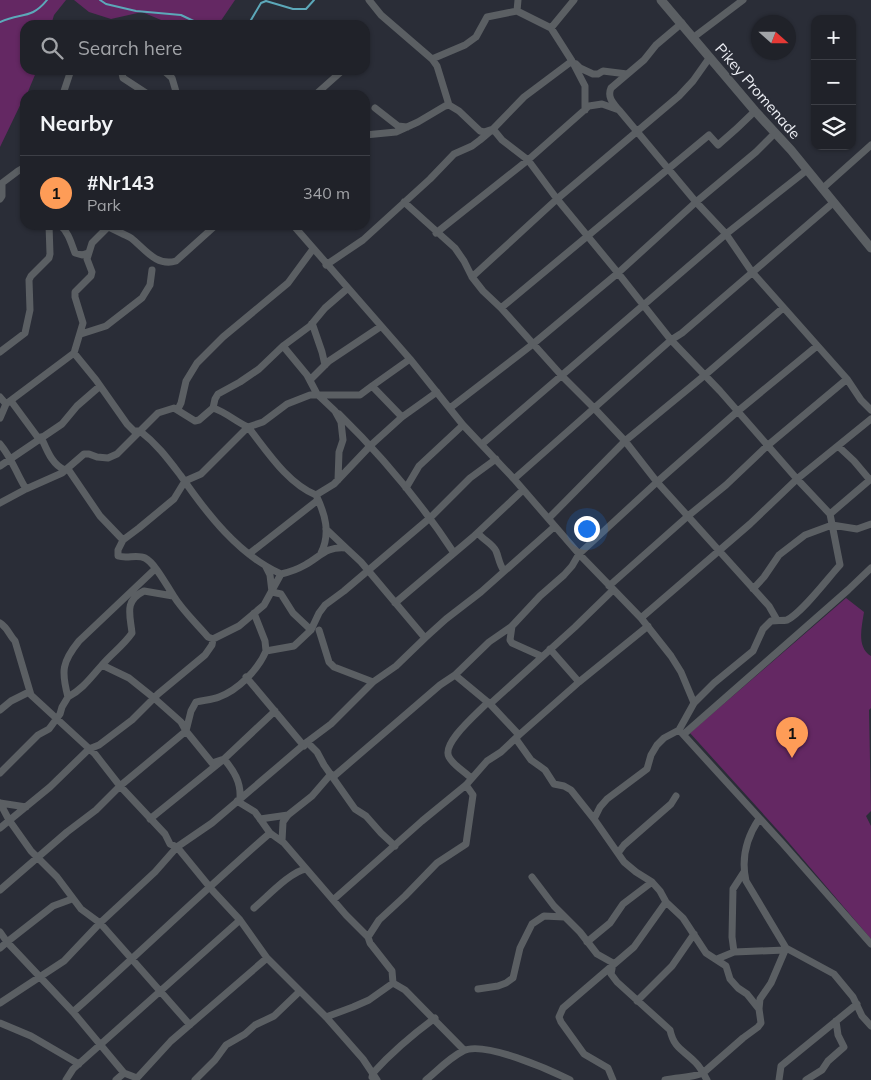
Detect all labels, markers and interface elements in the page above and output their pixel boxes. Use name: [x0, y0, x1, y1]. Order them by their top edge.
north arrow: [751, 15, 796, 60]
map controls: [811, 15, 856, 150]
button: +: [811, 15, 856, 60]
search box: [20, 20, 370, 75]
icon: search: [38, 34, 66, 62]
text: Search here: [78, 36, 182, 60]
street label: Pikey Promenade: [711, 39, 805, 143]
button: −: [811, 60, 856, 105]
button: layers: [811, 105, 856, 150]
text: Nearby: [40, 110, 113, 136]
text: #Nr143: [87, 171, 154, 195]
text: 1: [51, 183, 61, 203]
text: 340 m: [303, 183, 350, 203]
text: Park: [87, 195, 121, 215]
your location: [574, 516, 600, 542]
pin: 1: [776, 717, 808, 758]

